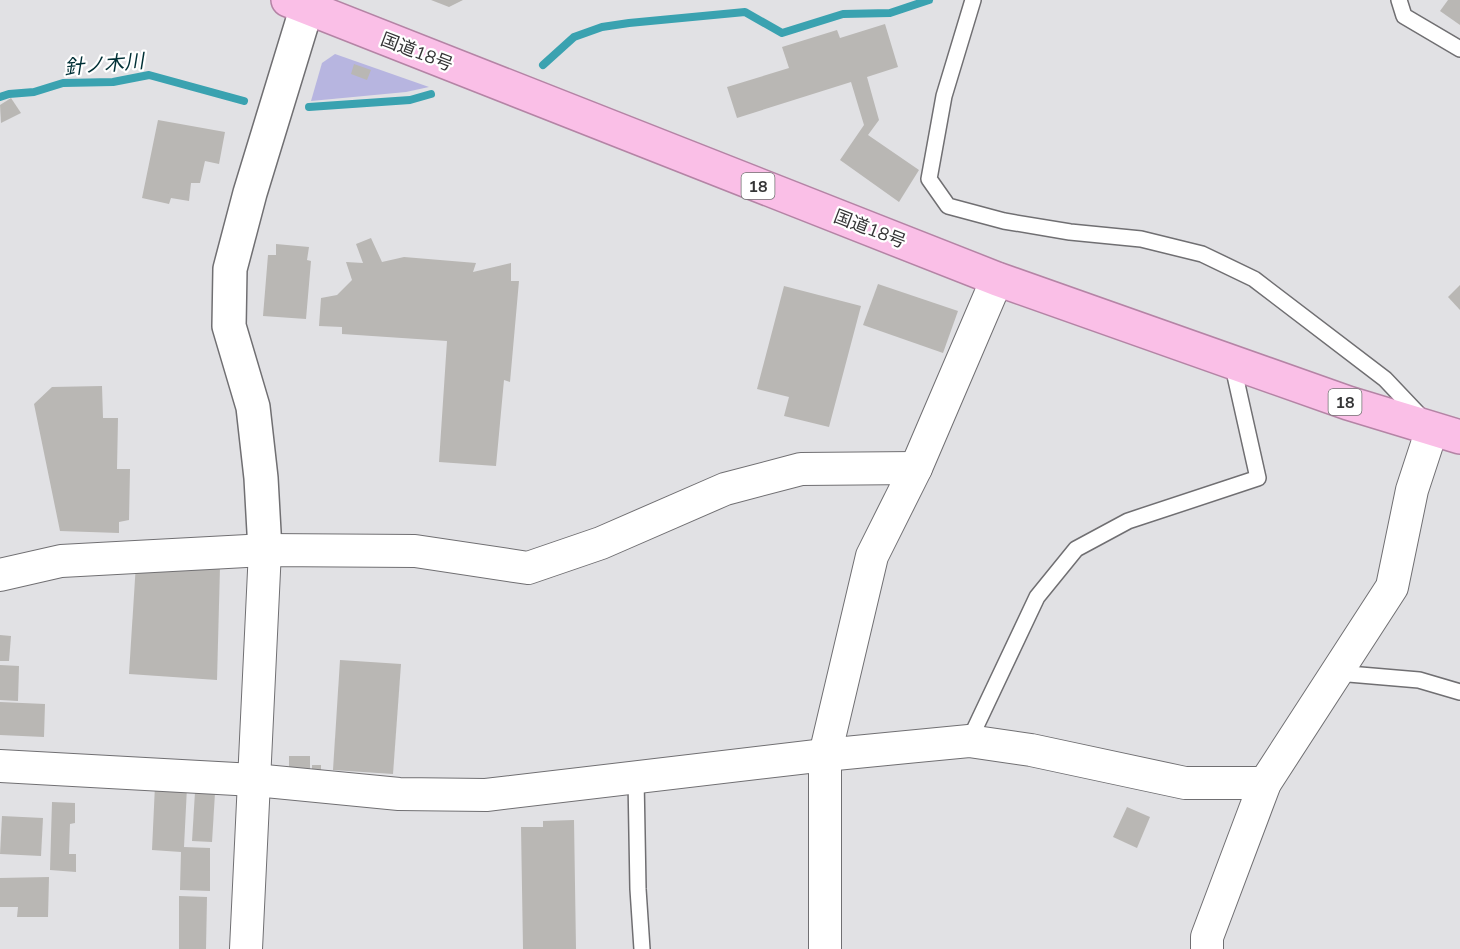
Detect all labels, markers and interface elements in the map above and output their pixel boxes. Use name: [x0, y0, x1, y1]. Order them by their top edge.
street label: 国道18号: [377, 27, 457, 77]
water label: 針ノ木川: [63, 47, 147, 81]
road number: 18: [742, 173, 774, 199]
street label: 国道18号: [830, 204, 910, 254]
road number: 18: [1328, 389, 1362, 415]

